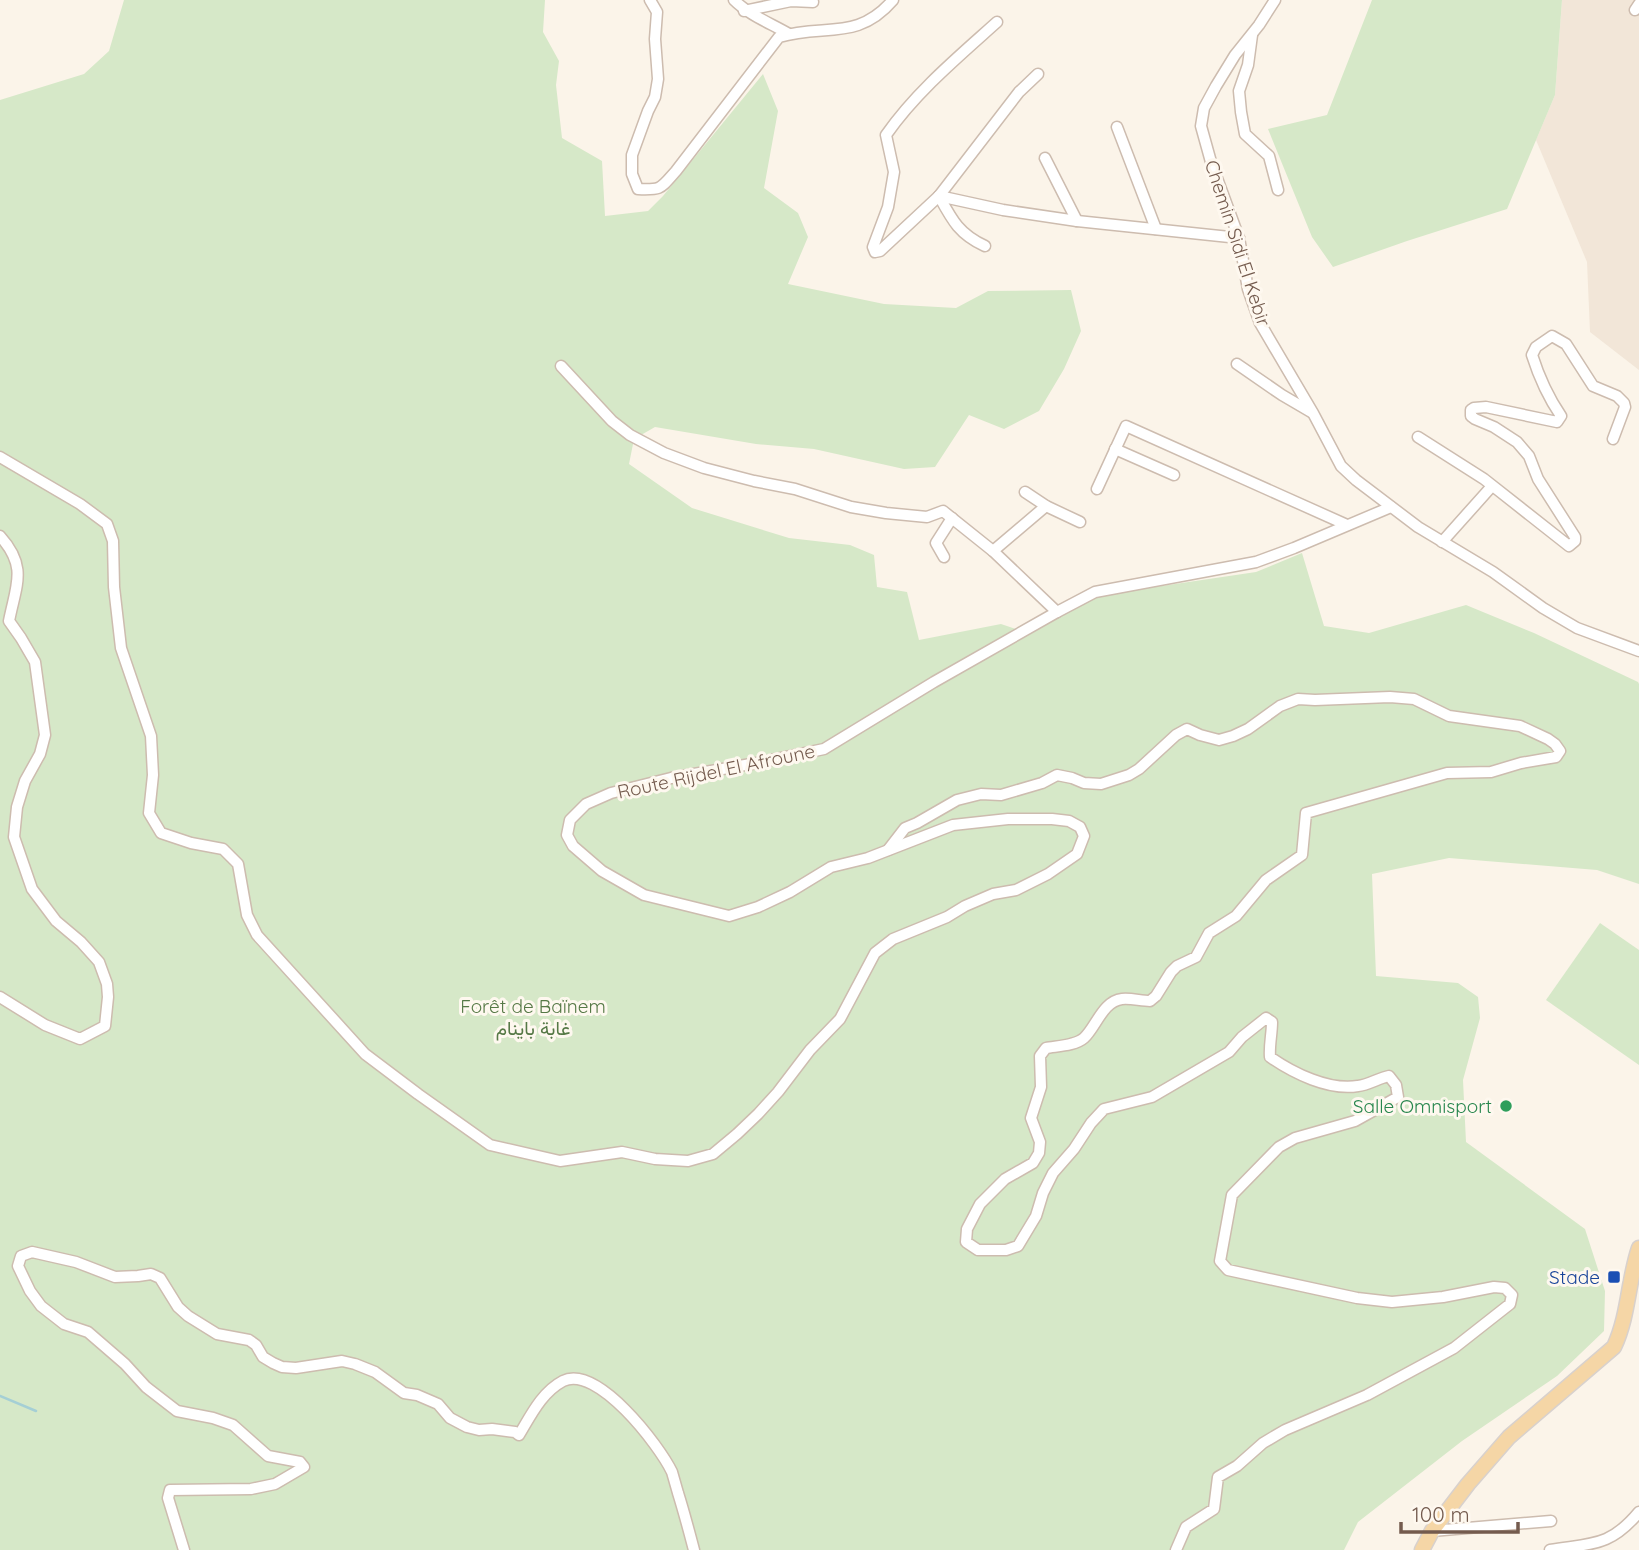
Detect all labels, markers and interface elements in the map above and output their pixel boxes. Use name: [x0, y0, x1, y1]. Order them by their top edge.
street label: Chemin Sidi El Kebir: [1200, 157, 1276, 330]
street label: Route Rijdel El Afroune: [615, 738, 817, 804]
park label: Forêt de Baïnem غابة باينام: [460, 994, 606, 1041]
place label: Salle Omnisport: [1353, 1094, 1492, 1118]
marker: Salle Omnisport: [1498, 1098, 1514, 1114]
place label: Stade: [1549, 1265, 1600, 1289]
marker: Stade: [1606, 1269, 1622, 1285]
scale bar: [1401, 1490, 1518, 1534]
text: 100 m: [1412, 1501, 1470, 1527]

